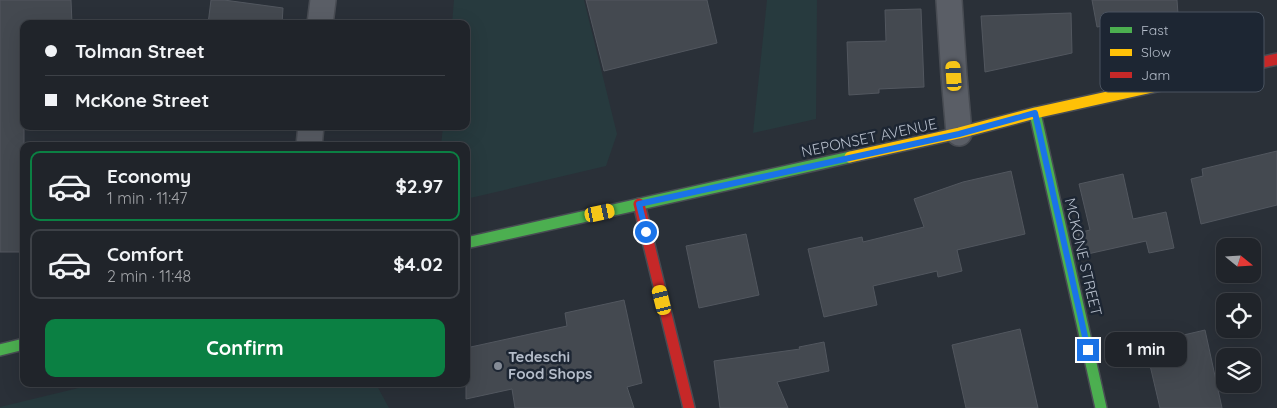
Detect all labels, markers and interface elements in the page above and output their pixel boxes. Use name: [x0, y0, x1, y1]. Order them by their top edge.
legend: [1100, 12, 1264, 92]
text: Fast: [1141, 21, 1169, 39]
text: Tolman Street: [75, 39, 205, 63]
text: Slow: [1141, 43, 1171, 61]
car: [945, 61, 962, 91]
text: Jam: [1141, 66, 1170, 84]
text: McKone Street: [75, 88, 209, 112]
street label: NEPONSET AVENUE: [799, 114, 938, 161]
icon: car: [47, 164, 92, 209]
text: Economy: [107, 164, 191, 188]
text: $2.97: [395, 174, 443, 198]
text: 1 min · 11:47: [107, 188, 187, 208]
street label: MCKONE STREET: [1061, 196, 1106, 318]
car: [583, 203, 616, 223]
route start: [635, 221, 657, 243]
north arrow: [1216, 238, 1261, 282]
map controls: [1216, 238, 1261, 393]
icon: car: [47, 242, 92, 287]
text: Comfort: [107, 242, 184, 266]
text: $4.02: [393, 252, 443, 276]
text: 2 min · 11:48: [107, 266, 191, 286]
car: [651, 284, 672, 316]
button: locate: [1216, 293, 1261, 338]
button: Confirm: [45, 319, 445, 377]
callout: 1 min: [1106, 332, 1188, 368]
route end: [1077, 339, 1099, 361]
text: 1 min: [1127, 339, 1165, 359]
place label: Tedeschi Food Shops: [508, 347, 592, 383]
button: layers: [1216, 348, 1261, 393]
marker: Tedeschi Food Shops: [492, 360, 504, 372]

